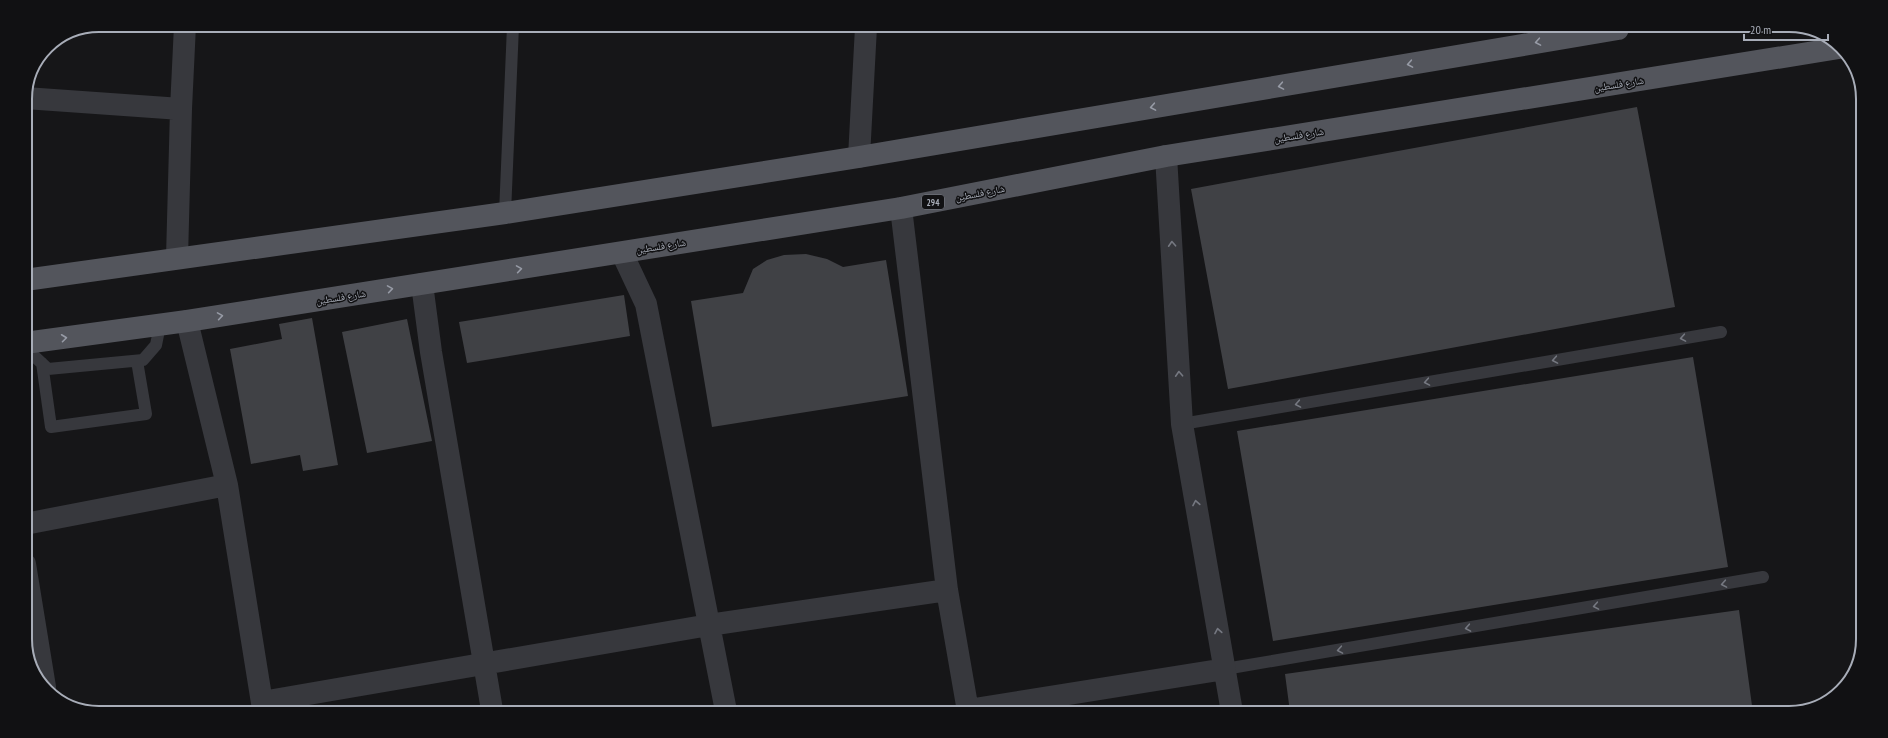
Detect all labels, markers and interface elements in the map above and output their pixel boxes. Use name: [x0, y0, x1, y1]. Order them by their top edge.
scale bar: [1744, 16, 1828, 42]
text: 20 m: [1750, 22, 1771, 37]
one-way arrow: [1535, 37, 1541, 46]
one-way arrow: [1407, 59, 1413, 68]
street label: شارع فلسطين: [1593, 74, 1645, 94]
one-way arrow: [1278, 81, 1285, 89]
one-way arrow: [1150, 103, 1156, 111]
street label: شارع فلسطين: [1273, 125, 1325, 145]
street label: شارع فلسطين: [954, 182, 1006, 204]
road number: 294: [922, 195, 944, 209]
street label: شارع فلسطين: [635, 236, 687, 256]
one-way arrow: [1167, 241, 1176, 247]
one-way arrow: [516, 265, 522, 274]
one-way arrow: [387, 285, 393, 294]
street label: شارع فلسطين: [315, 287, 367, 307]
one-way arrow: [217, 312, 223, 321]
one-way arrow: [1680, 333, 1686, 342]
one-way arrow: [61, 334, 67, 343]
one-way arrow: [1552, 355, 1558, 364]
one-way arrow: [1175, 371, 1184, 377]
one-way arrow: [1423, 377, 1430, 386]
one-way arrow: [1295, 399, 1302, 408]
one-way arrow: [1192, 500, 1201, 506]
one-way arrow: [1721, 579, 1727, 588]
one-way arrow: [1593, 601, 1599, 610]
one-way arrow: [1465, 623, 1471, 632]
one-way arrow: [1214, 628, 1223, 634]
one-way arrow: [1337, 645, 1343, 653]

